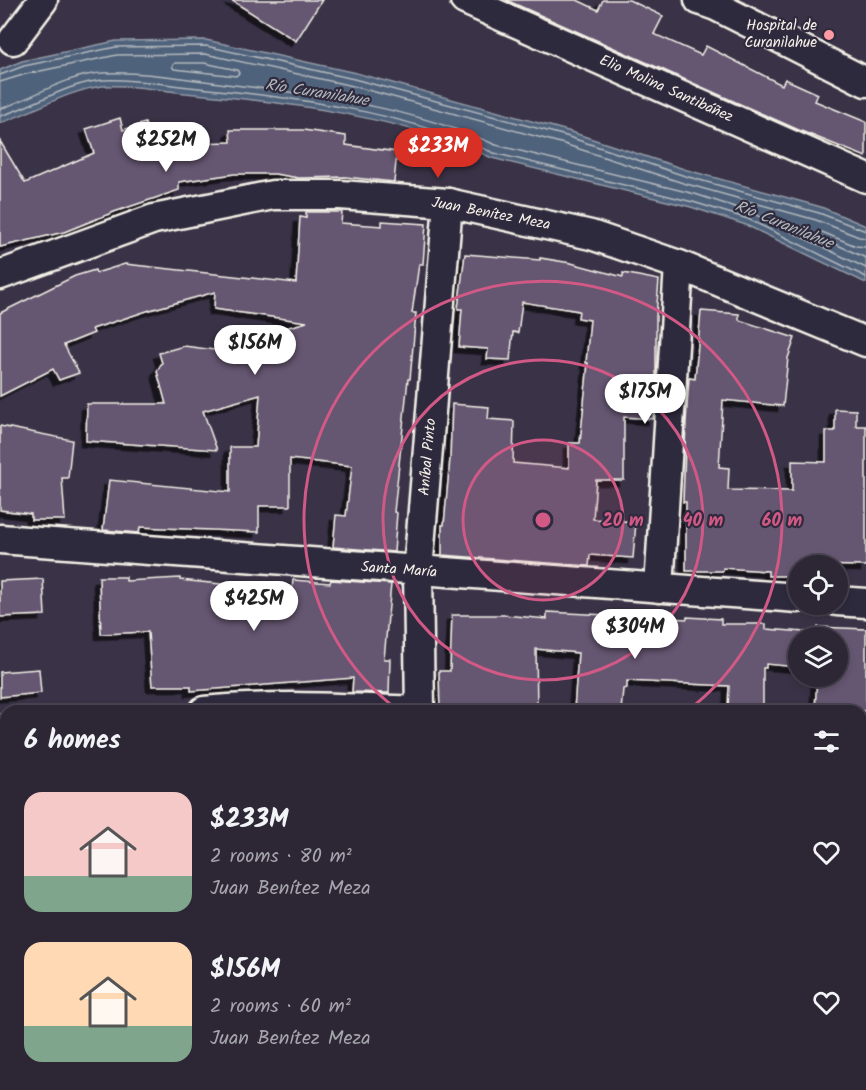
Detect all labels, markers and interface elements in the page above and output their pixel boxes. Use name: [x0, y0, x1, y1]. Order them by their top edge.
place label: Hospital de Curanilahue: [745, 14, 817, 55]
marker: Hospital de Curanilahue: [822, 28, 836, 42]
street label: Elio Molina Santibáñez: [595, 49, 737, 129]
water label: Río Curanilahue: [264, 73, 372, 114]
pin: $252M: [124, 122, 208, 173]
text: $252M: [136, 125, 196, 157]
pin: $233M: [396, 128, 480, 179]
text: $233M: [408, 131, 468, 163]
street label: Juan Benítez Meza: [430, 191, 552, 237]
water label: Río Curanilahue: [731, 194, 839, 257]
pin: $156M: [213, 325, 297, 376]
text: $156M: [228, 328, 282, 360]
pin: $175M: [603, 374, 687, 425]
text: $175M: [619, 377, 671, 409]
street label: Aníbal Pinto: [413, 417, 443, 497]
text: 20 m: [602, 507, 644, 536]
text: 40 m: [683, 507, 724, 536]
text: 60 m: [762, 507, 803, 536]
centre of rings: [533, 510, 553, 530]
street label: Santa María: [360, 555, 438, 585]
map controls: [788, 555, 848, 687]
button: locate: [788, 555, 848, 615]
pin: $425M: [212, 581, 296, 632]
text: $425M: [224, 584, 284, 616]
pin: $304M: [593, 609, 677, 660]
text: $304M: [605, 612, 665, 644]
button: layers: [788, 627, 848, 687]
text: 6 homes: [24, 720, 121, 762]
icon: filters: [810, 725, 843, 758]
text: $233M: [210, 799, 289, 841]
icon: home: [72, 816, 144, 888]
icon: heart: [810, 836, 843, 869]
text: 2 rooms · 80 m²: [210, 841, 352, 873]
text: Juan Benítez Meza: [210, 873, 371, 905]
text: $156M: [210, 949, 280, 991]
icon: home: [72, 966, 144, 1038]
icon: heart: [810, 986, 843, 1019]
text: 2 rooms · 60 m²: [210, 991, 351, 1023]
text: Juan Benítez Meza: [210, 1023, 371, 1055]

